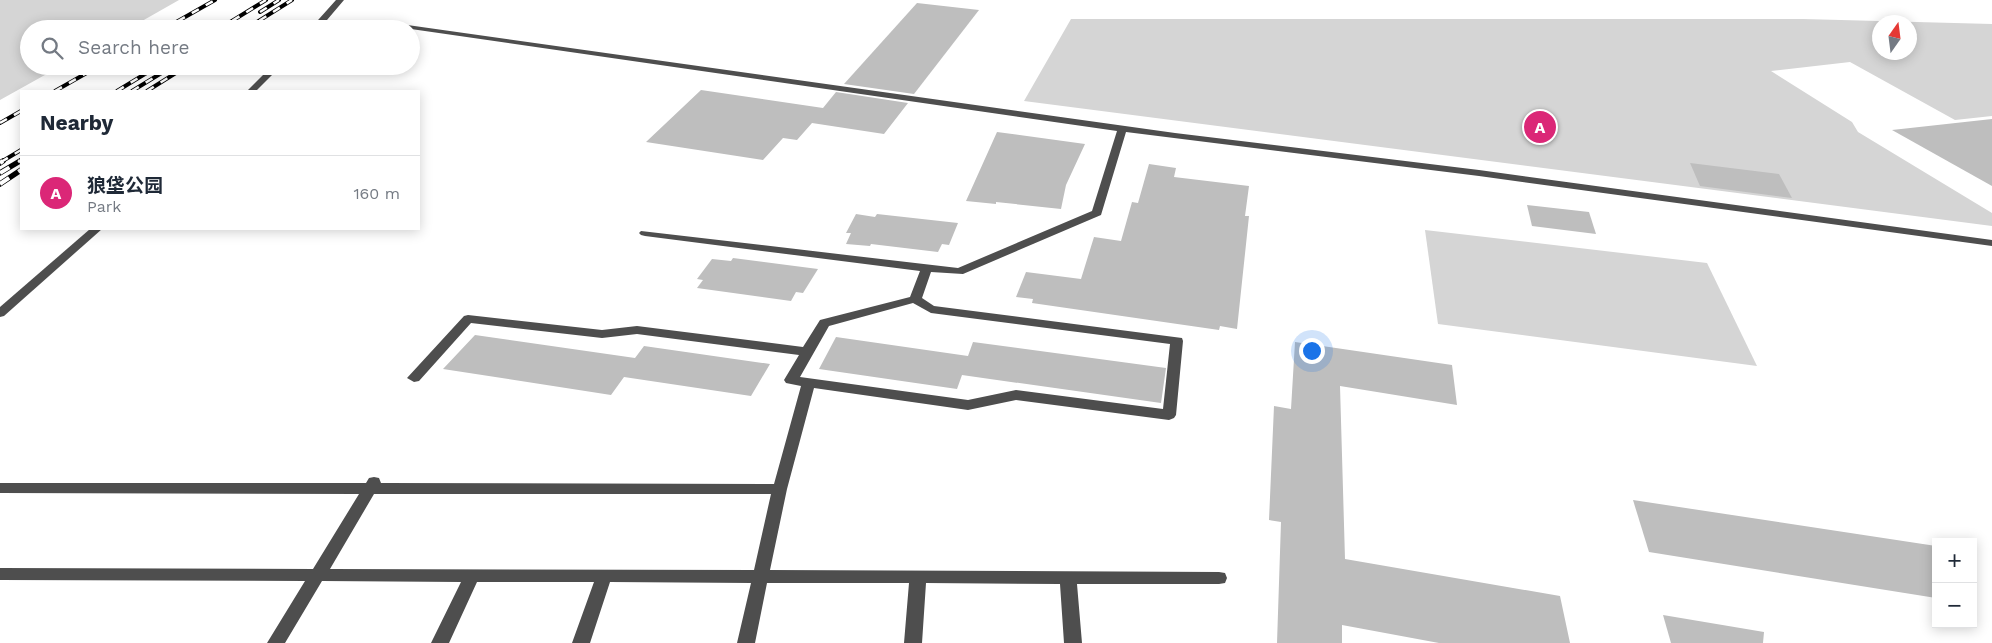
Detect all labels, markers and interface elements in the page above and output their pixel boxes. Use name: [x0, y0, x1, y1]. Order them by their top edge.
north arrow: [1872, 15, 1917, 60]
search box: [20, 20, 420, 75]
icon: search: [38, 34, 66, 62]
text: Search here: [78, 36, 189, 59]
pin: A: [1524, 108, 1556, 146]
text: Nearby: [40, 110, 113, 135]
text: 狼垡公园: [87, 174, 163, 197]
text: A: [51, 184, 61, 203]
text: 160 m: [353, 184, 400, 203]
text: Park: [87, 197, 121, 216]
your location: [1299, 338, 1325, 364]
map controls: [1932, 538, 1977, 628]
button: +: [1932, 538, 1977, 583]
button: −: [1932, 583, 1977, 628]

